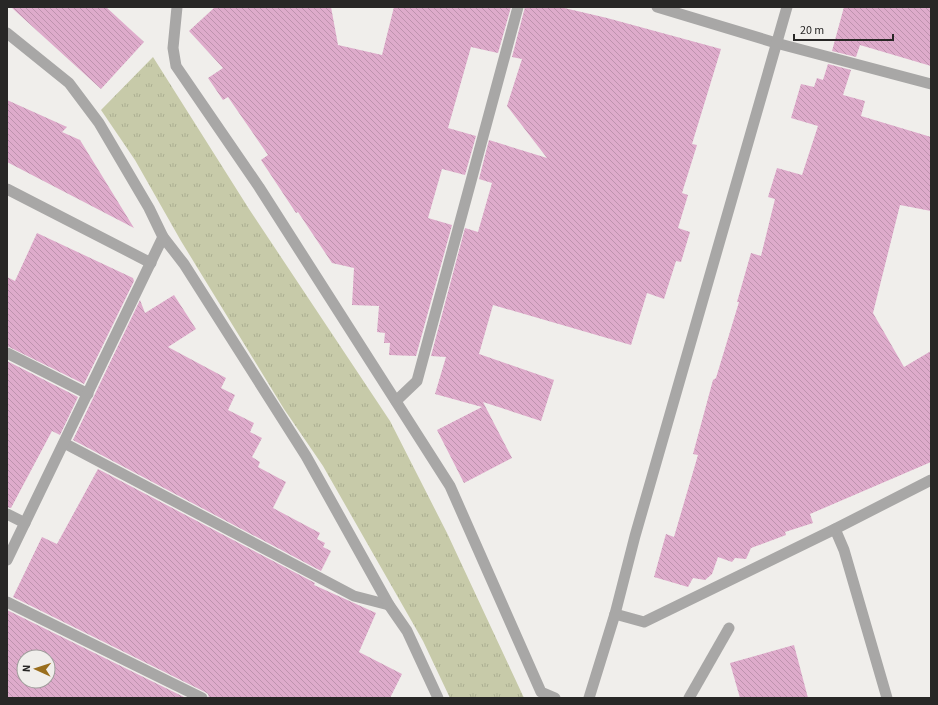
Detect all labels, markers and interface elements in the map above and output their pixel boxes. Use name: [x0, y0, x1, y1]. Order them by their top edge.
scale bar: [794, 16, 893, 42]
text: 20 m: [800, 22, 824, 39]
north arrow: [16, 649, 56, 689]
text: N: [19, 664, 34, 673]

